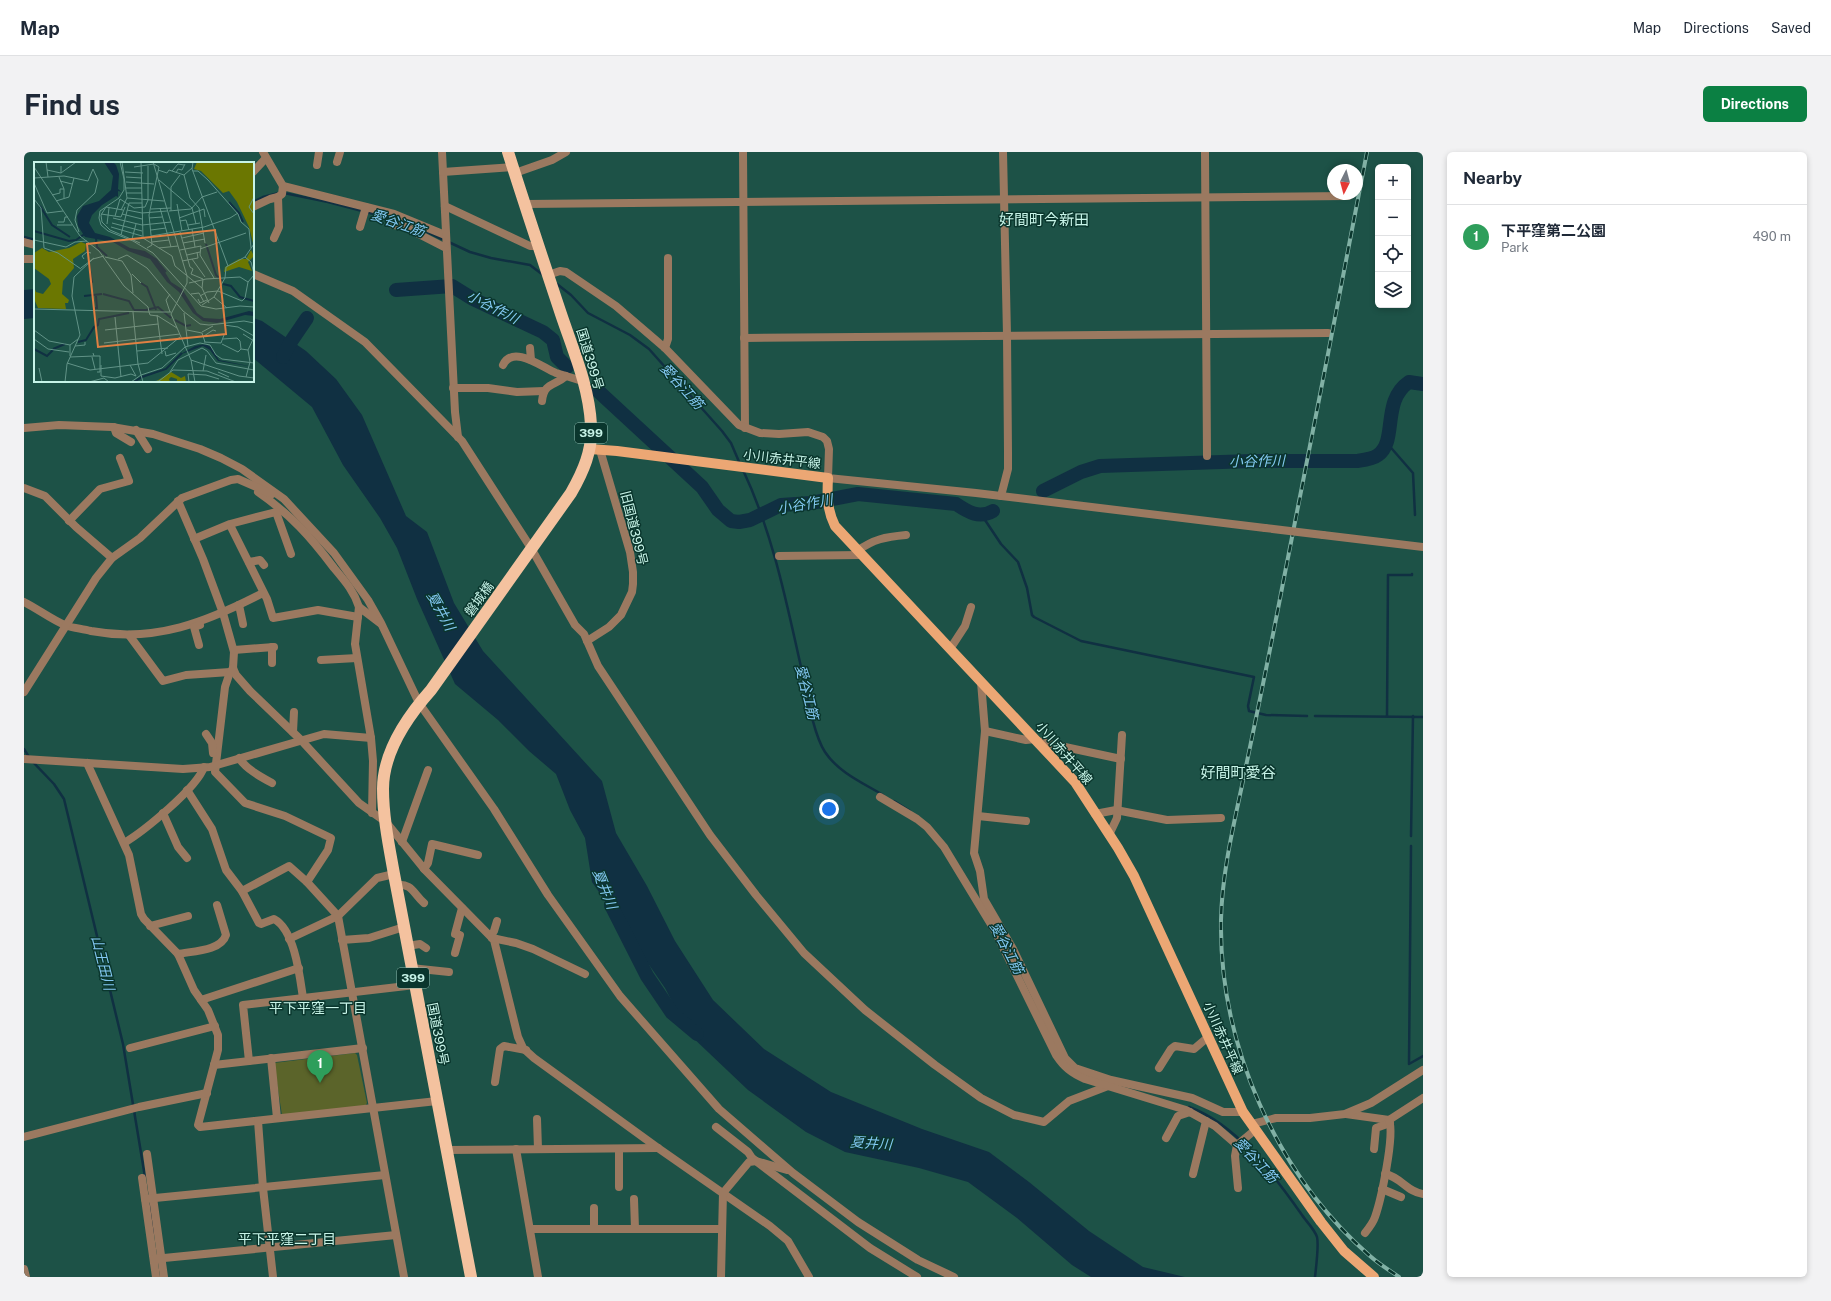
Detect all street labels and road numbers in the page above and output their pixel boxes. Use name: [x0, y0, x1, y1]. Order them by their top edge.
street label: 国道399号: [574, 327, 606, 391]
road number: 399: [575, 423, 607, 443]
street label: 小川赤井平線: [742, 447, 822, 471]
street label: 旧国道399号: [617, 489, 651, 567]
street label: 磐城橋: [461, 579, 497, 619]
street label: 小川赤井平線: [1033, 719, 1095, 787]
road number: 399: [397, 968, 429, 988]
street label: 小川赤井平線: [1200, 999, 1246, 1077]
street label: 国道399号: [425, 1002, 451, 1066]

